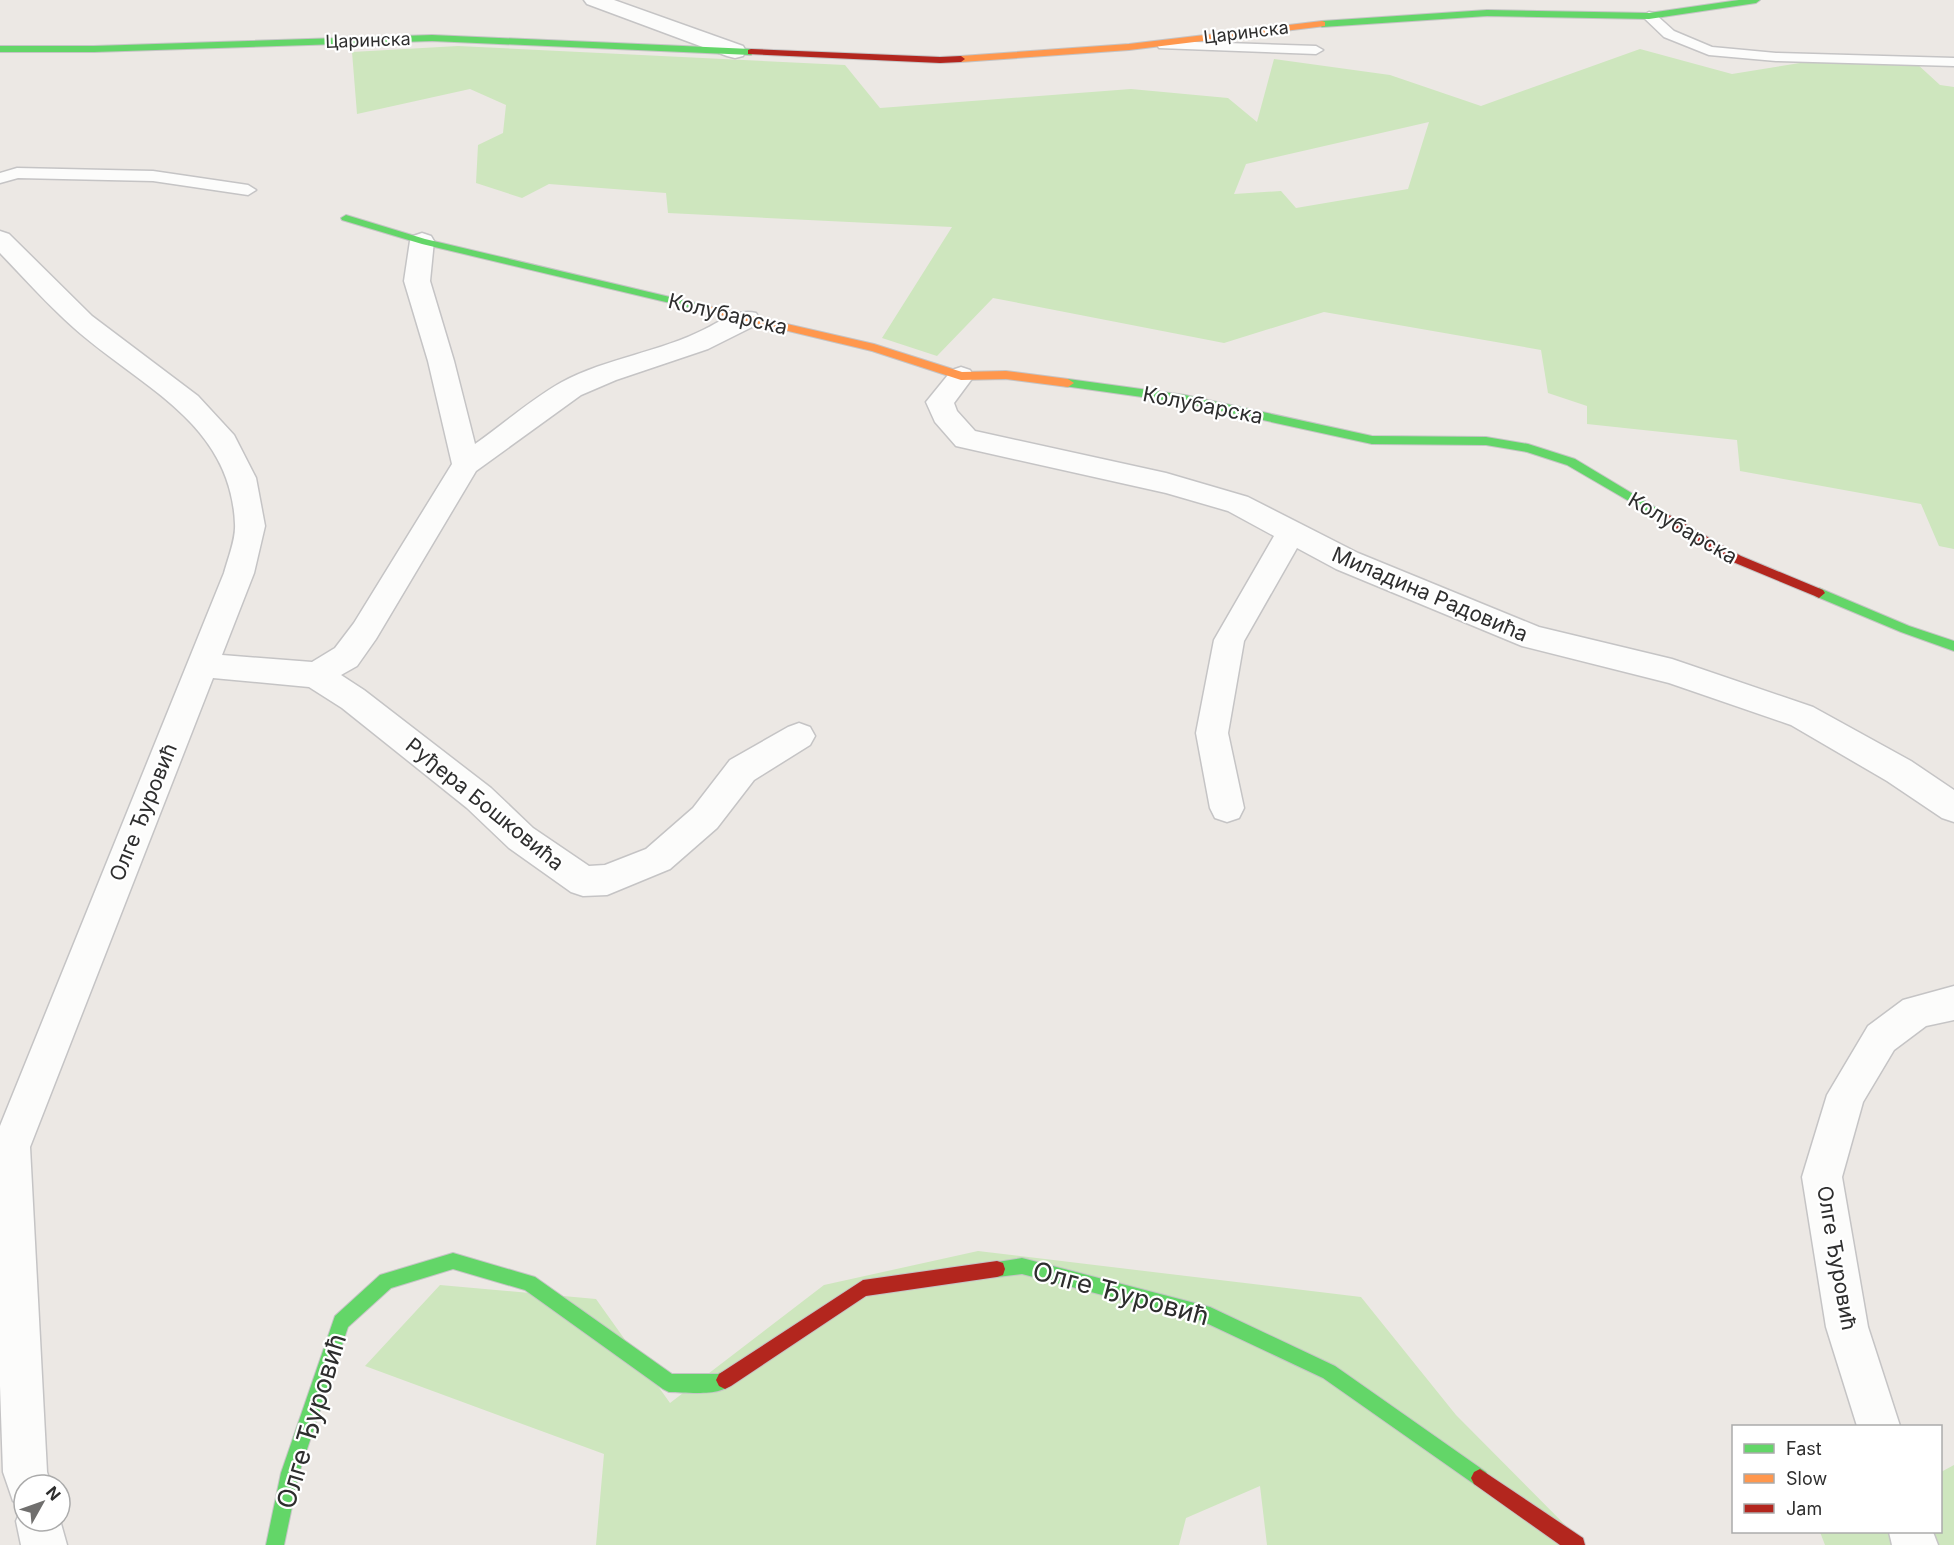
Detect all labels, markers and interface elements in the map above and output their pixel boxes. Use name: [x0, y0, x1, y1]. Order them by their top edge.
street label: Царинска: [1202, 16, 1290, 48]
street label: Царинска: [325, 28, 411, 52]
street label: Колубарска: [666, 288, 790, 340]
street label: Колубарска: [1141, 381, 1265, 429]
street label: Колубарска: [1624, 487, 1742, 569]
street label: Миладина Радовића: [1328, 541, 1532, 647]
street label: Руђера Бошковића: [401, 733, 569, 875]
street label: Олге Ђуровић: [104, 739, 182, 885]
street label: Олге Ђуровић: [1812, 1184, 1862, 1332]
street label: Олге Ђуровић: [1030, 1255, 1212, 1331]
street label: Олге Ђуровић: [270, 1330, 352, 1512]
legend: [1732, 1425, 1942, 1533]
text: Fast: [1786, 1438, 1822, 1459]
text: Slow: [1786, 1468, 1827, 1489]
north arrow: [12, 1473, 72, 1533]
text: N: [42, 1482, 65, 1504]
text: Jam: [1786, 1498, 1822, 1519]

